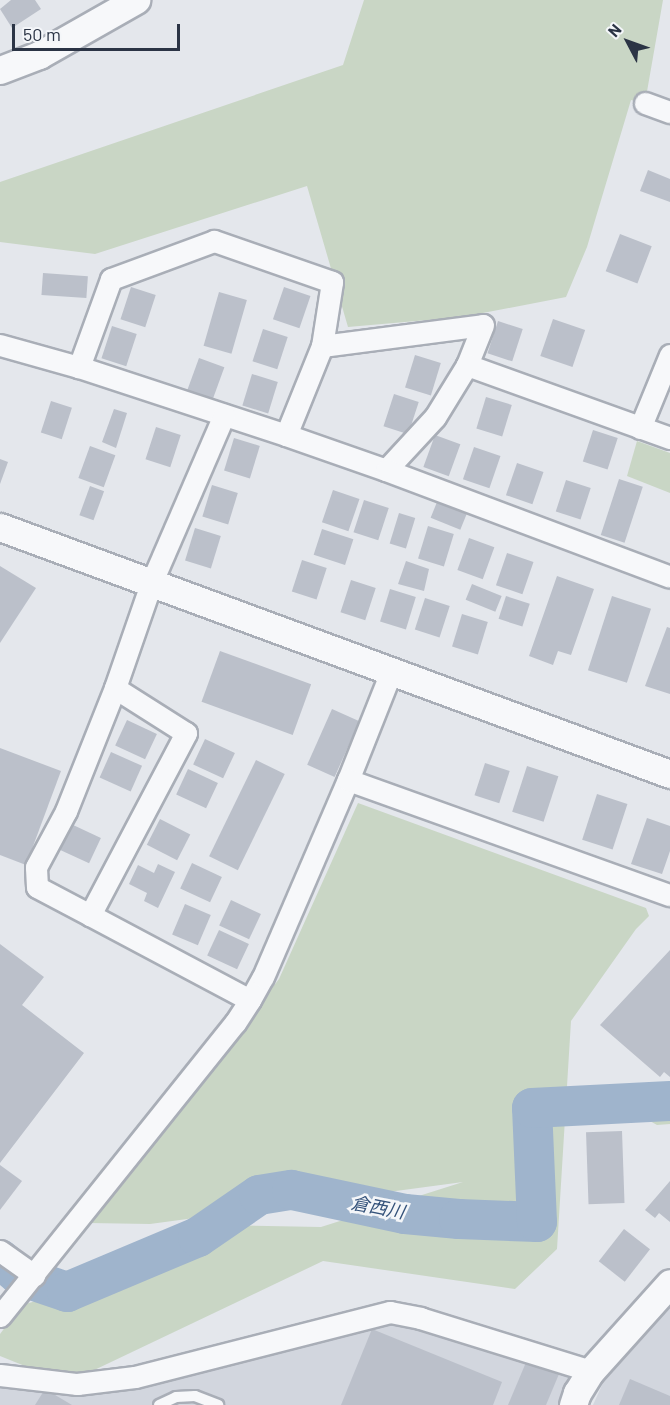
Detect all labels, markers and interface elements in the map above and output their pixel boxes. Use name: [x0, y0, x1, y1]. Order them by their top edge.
scale bar: [15, 12, 183, 50]
north arrow: [598, 12, 658, 72]
text: N: [603, 20, 625, 40]
text: 50 m: [23, 23, 61, 45]
water label: 倉西川: [349, 1191, 407, 1223]

